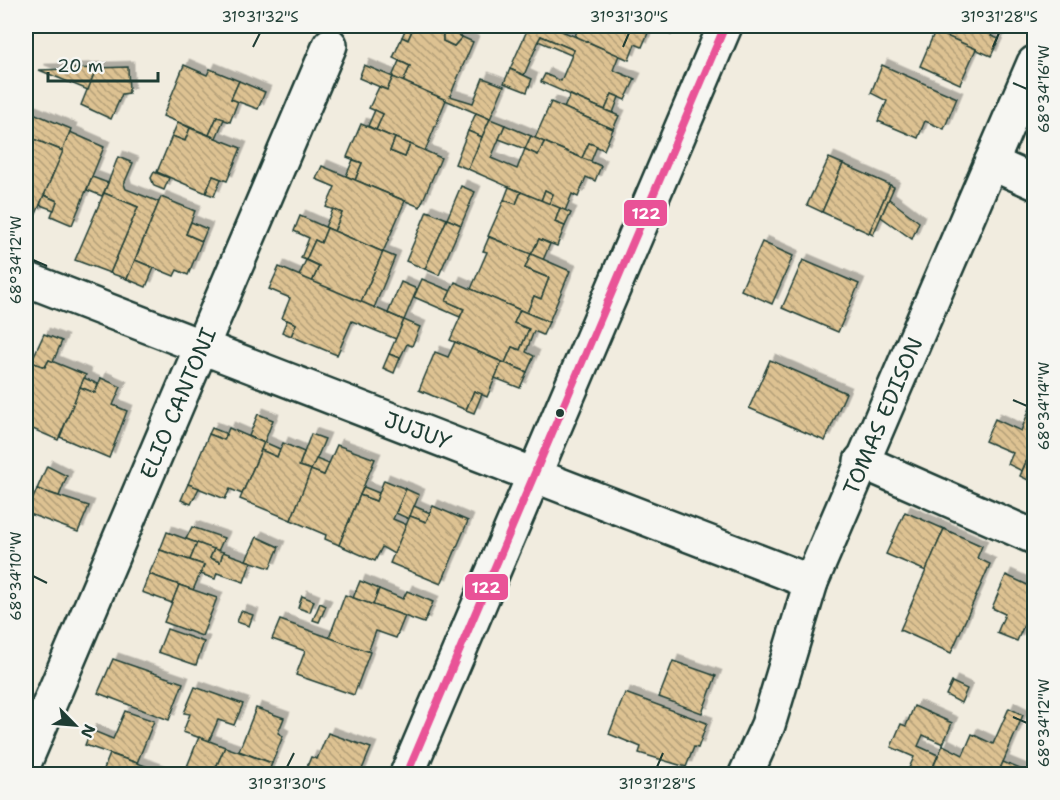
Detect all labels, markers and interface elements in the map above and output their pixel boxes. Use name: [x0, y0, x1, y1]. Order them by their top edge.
text: 31°31'32"S: [221, 7, 299, 27]
text: 31°31'30"S: [590, 7, 668, 27]
text: 31°31'28"S: [960, 7, 1038, 27]
scale bar: [48, 45, 158, 83]
text: 68°34'16"W: [1034, 45, 1054, 133]
text: 20 m: [57, 54, 103, 78]
line badge: 122: [623, 199, 668, 227]
text: 122: [632, 203, 660, 224]
text: 68°34'12"W: [6, 216, 26, 304]
street label: ELIO CANTONI: [133, 323, 223, 483]
street label: TOMAS EDISON: [836, 333, 930, 499]
text: 68°34'14"W: [1034, 362, 1054, 450]
street label: JUJUY: [380, 405, 455, 457]
unlabelled marker: [554, 407, 566, 419]
text: 68°34'10"W: [6, 531, 26, 621]
line badge: 122: [464, 573, 509, 601]
text: 122: [472, 577, 500, 598]
text: 68°34'12"W: [1034, 679, 1054, 767]
north arrow: [45, 695, 105, 755]
text: N: [76, 721, 100, 741]
text: 31°31'30"S: [248, 774, 326, 794]
text: 31°31'28"S: [618, 774, 696, 794]

